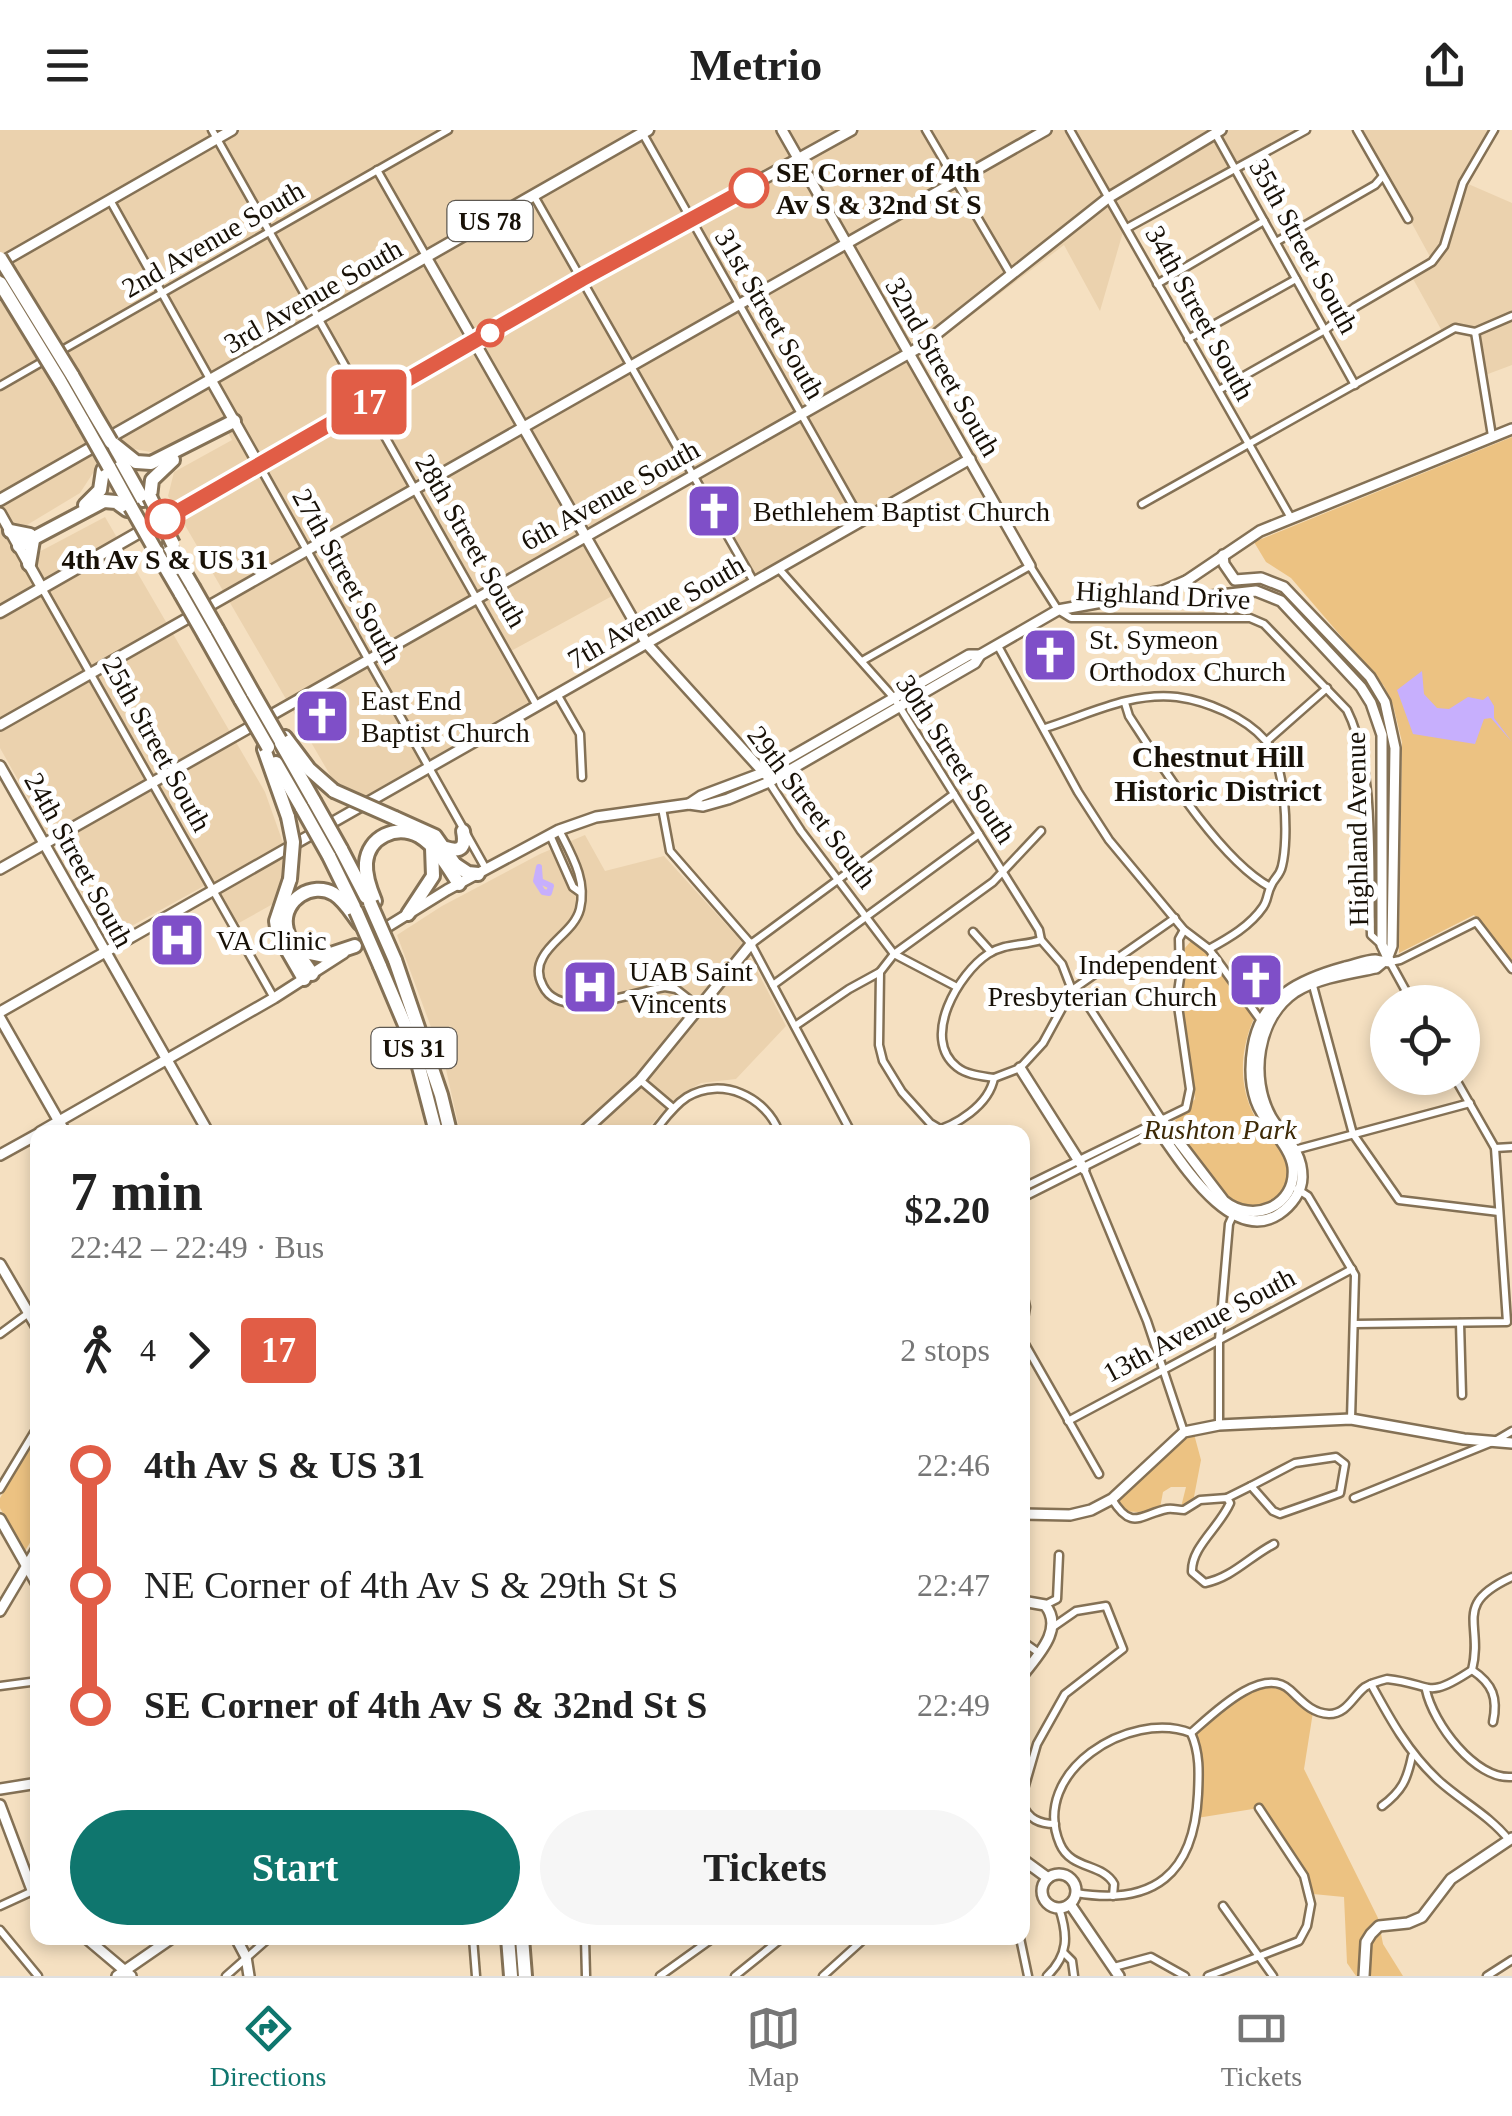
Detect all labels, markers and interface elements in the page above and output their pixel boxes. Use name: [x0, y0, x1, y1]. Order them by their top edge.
icon: menu: [40, 38, 95, 93]
icon: share: [1417, 38, 1472, 93]
text: Metrio: [690, 40, 822, 90]
street label: 35th Street South: [1243, 153, 1365, 339]
place label: SE Corner of 4th Av S & 32nd St S: [776, 157, 982, 220]
marker: SE Corner of 4th Av S & 32nd St S: [730, 169, 768, 207]
street label: 2nd Avenue South: [117, 174, 309, 304]
road number: US 78: [448, 201, 532, 241]
street label: 34th Street South: [1139, 220, 1261, 406]
street label: 31st Street South: [709, 223, 831, 405]
street label: 3rd Avenue South: [219, 233, 407, 359]
street label: 32nd Street South: [879, 272, 1007, 462]
unlabelled marker: [477, 320, 503, 346]
line badge: 17: [324, 370, 414, 434]
text: 17: [352, 383, 387, 422]
street label: 6th Avenue South: [516, 433, 704, 557]
street label: 28th Street South: [409, 449, 533, 633]
church icon: Bethlehem Baptist Church: [684, 481, 744, 541]
street label: 27th Street South: [286, 483, 408, 669]
place label: Bethlehem Baptist Church: [753, 496, 1050, 527]
marker: 4th Av S & US 31: [146, 500, 184, 538]
place label: 4th Av S & US 31: [61, 544, 269, 575]
street label: 7th Avenue South: [562, 549, 750, 675]
street label: Highland Drive: [1075, 575, 1251, 615]
place label: St. Symeon Orthodox Church: [1089, 624, 1286, 687]
church icon: St. Symeon Orthodox Church: [1020, 625, 1080, 685]
street label: 25th Street South: [96, 651, 218, 837]
street label: 30th Street South: [890, 669, 1022, 849]
place label: East End Baptist Church: [361, 685, 530, 748]
church icon: East End Baptist Church: [292, 686, 352, 746]
street label: 29th Street South: [741, 720, 883, 894]
street label: Highland Avenue: [1340, 731, 1374, 927]
district label: Chestnut Hill Historic District: [1114, 740, 1322, 807]
street label: 24th Street South: [18, 767, 140, 953]
hospital icon: VA Clinic: [147, 910, 207, 970]
place label: VA Clinic: [216, 925, 327, 956]
place label: Independent Presbyterian Church: [988, 949, 1217, 1012]
church icon: Independent Presbyterian Church: [1226, 950, 1286, 1010]
place label: UAB Saint Vincents: [629, 956, 753, 1019]
hospital icon: UAB Saint Vincents: [560, 957, 620, 1017]
map controls: [1370, 985, 1480, 1095]
button: locate: [1370, 985, 1480, 1095]
road number: US 31: [372, 1028, 456, 1068]
park label: Rushton Park: [1142, 1114, 1297, 1145]
text: 7 min: [70, 1161, 203, 1222]
text: $2.20: [905, 1189, 990, 1231]
text: 22:42 – 22:49 · Bus: [70, 1229, 324, 1265]
street label: 13th Avenue South: [1098, 1261, 1300, 1389]
icon: walk: [70, 1323, 125, 1378]
icon: forward: [171, 1323, 226, 1378]
text: 17: [261, 1331, 296, 1370]
text: 4: [140, 1332, 156, 1368]
text: 2 stops: [900, 1332, 990, 1368]
text: 4th Av S & US 31: [144, 1444, 425, 1486]
text: 22:46: [917, 1447, 990, 1483]
text: NE Corner of 4th Av S & 29th St S: [144, 1564, 679, 1606]
text: 22:47: [917, 1567, 990, 1603]
text: SE Corner of 4th Av S & 32nd St S: [144, 1684, 707, 1726]
text: 22:49: [917, 1687, 990, 1723]
button: Start: [70, 1810, 520, 1925]
button: Tickets: [540, 1810, 990, 1925]
tab: Directions: [210, 2001, 326, 2093]
tab: Map: [746, 2001, 801, 2093]
tab: Tickets: [1221, 2001, 1302, 2093]

